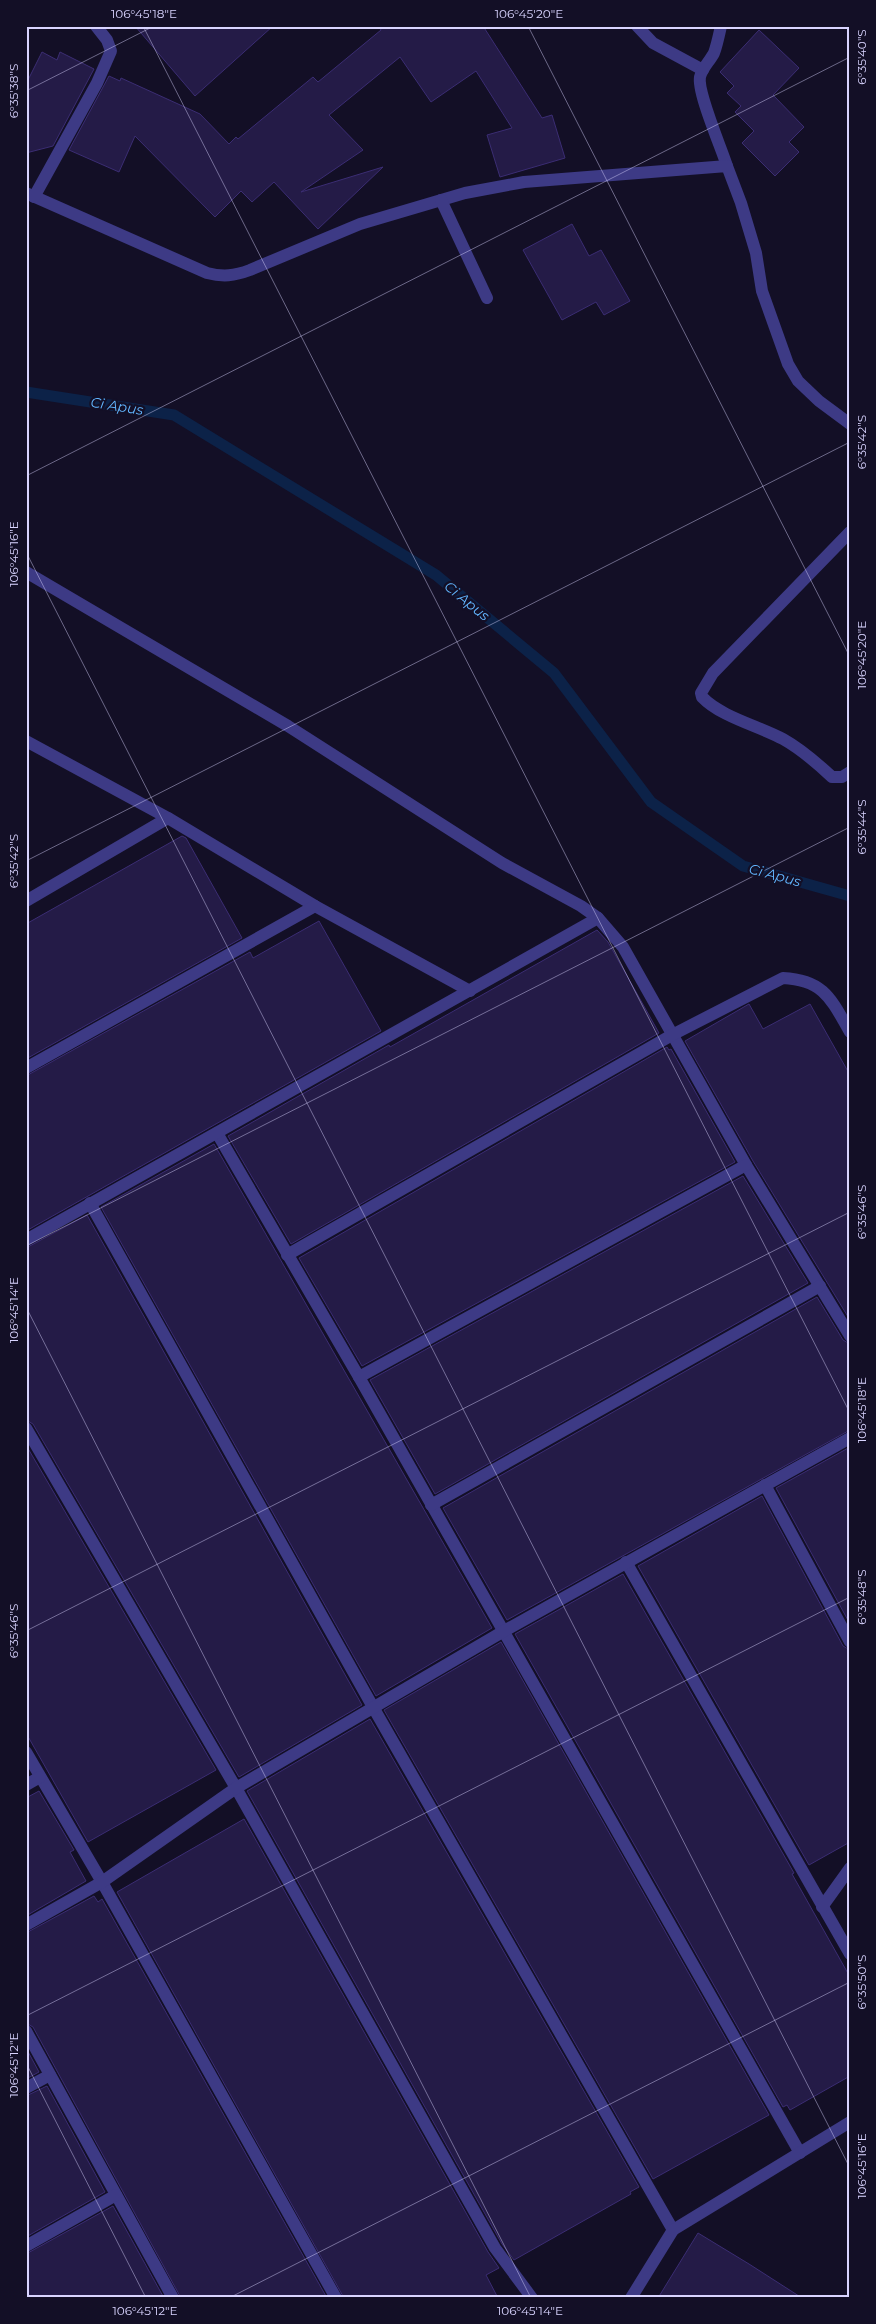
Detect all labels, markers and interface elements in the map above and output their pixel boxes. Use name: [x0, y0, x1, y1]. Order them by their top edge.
text: 106°45'18"E: [111, 6, 177, 21]
text: 106°45'20"E: [495, 6, 563, 21]
text: 6°35'40"S: [854, 29, 869, 85]
text: 6°35'38"S: [6, 64, 21, 118]
water label: Ci Apus: [89, 393, 145, 419]
text: 6°35'42"S: [854, 415, 869, 469]
text: 106°45'16"E: [6, 521, 21, 587]
water label: Ci Apus: [441, 577, 493, 625]
text: 106°45'20"E: [854, 621, 869, 689]
text: 6°35'44"S: [854, 799, 869, 855]
text: 6°35'42"S: [6, 834, 21, 888]
water label: Ci Apus: [747, 859, 803, 891]
text: 6°35'46"S: [854, 1185, 869, 1239]
text: 106°45'14"E: [6, 1277, 21, 1343]
text: 106°45'18"E: [854, 1377, 869, 1443]
text: 6°35'48"S: [854, 1569, 869, 1625]
text: 6°35'46"S: [6, 1604, 21, 1658]
text: 6°35'50"S: [854, 1955, 869, 2009]
text: 106°45'12"E: [6, 2032, 21, 2098]
text: 106°45'16"E: [854, 2133, 869, 2199]
text: 106°45'12"E: [112, 2303, 178, 2318]
text: 106°45'14"E: [497, 2303, 563, 2318]

